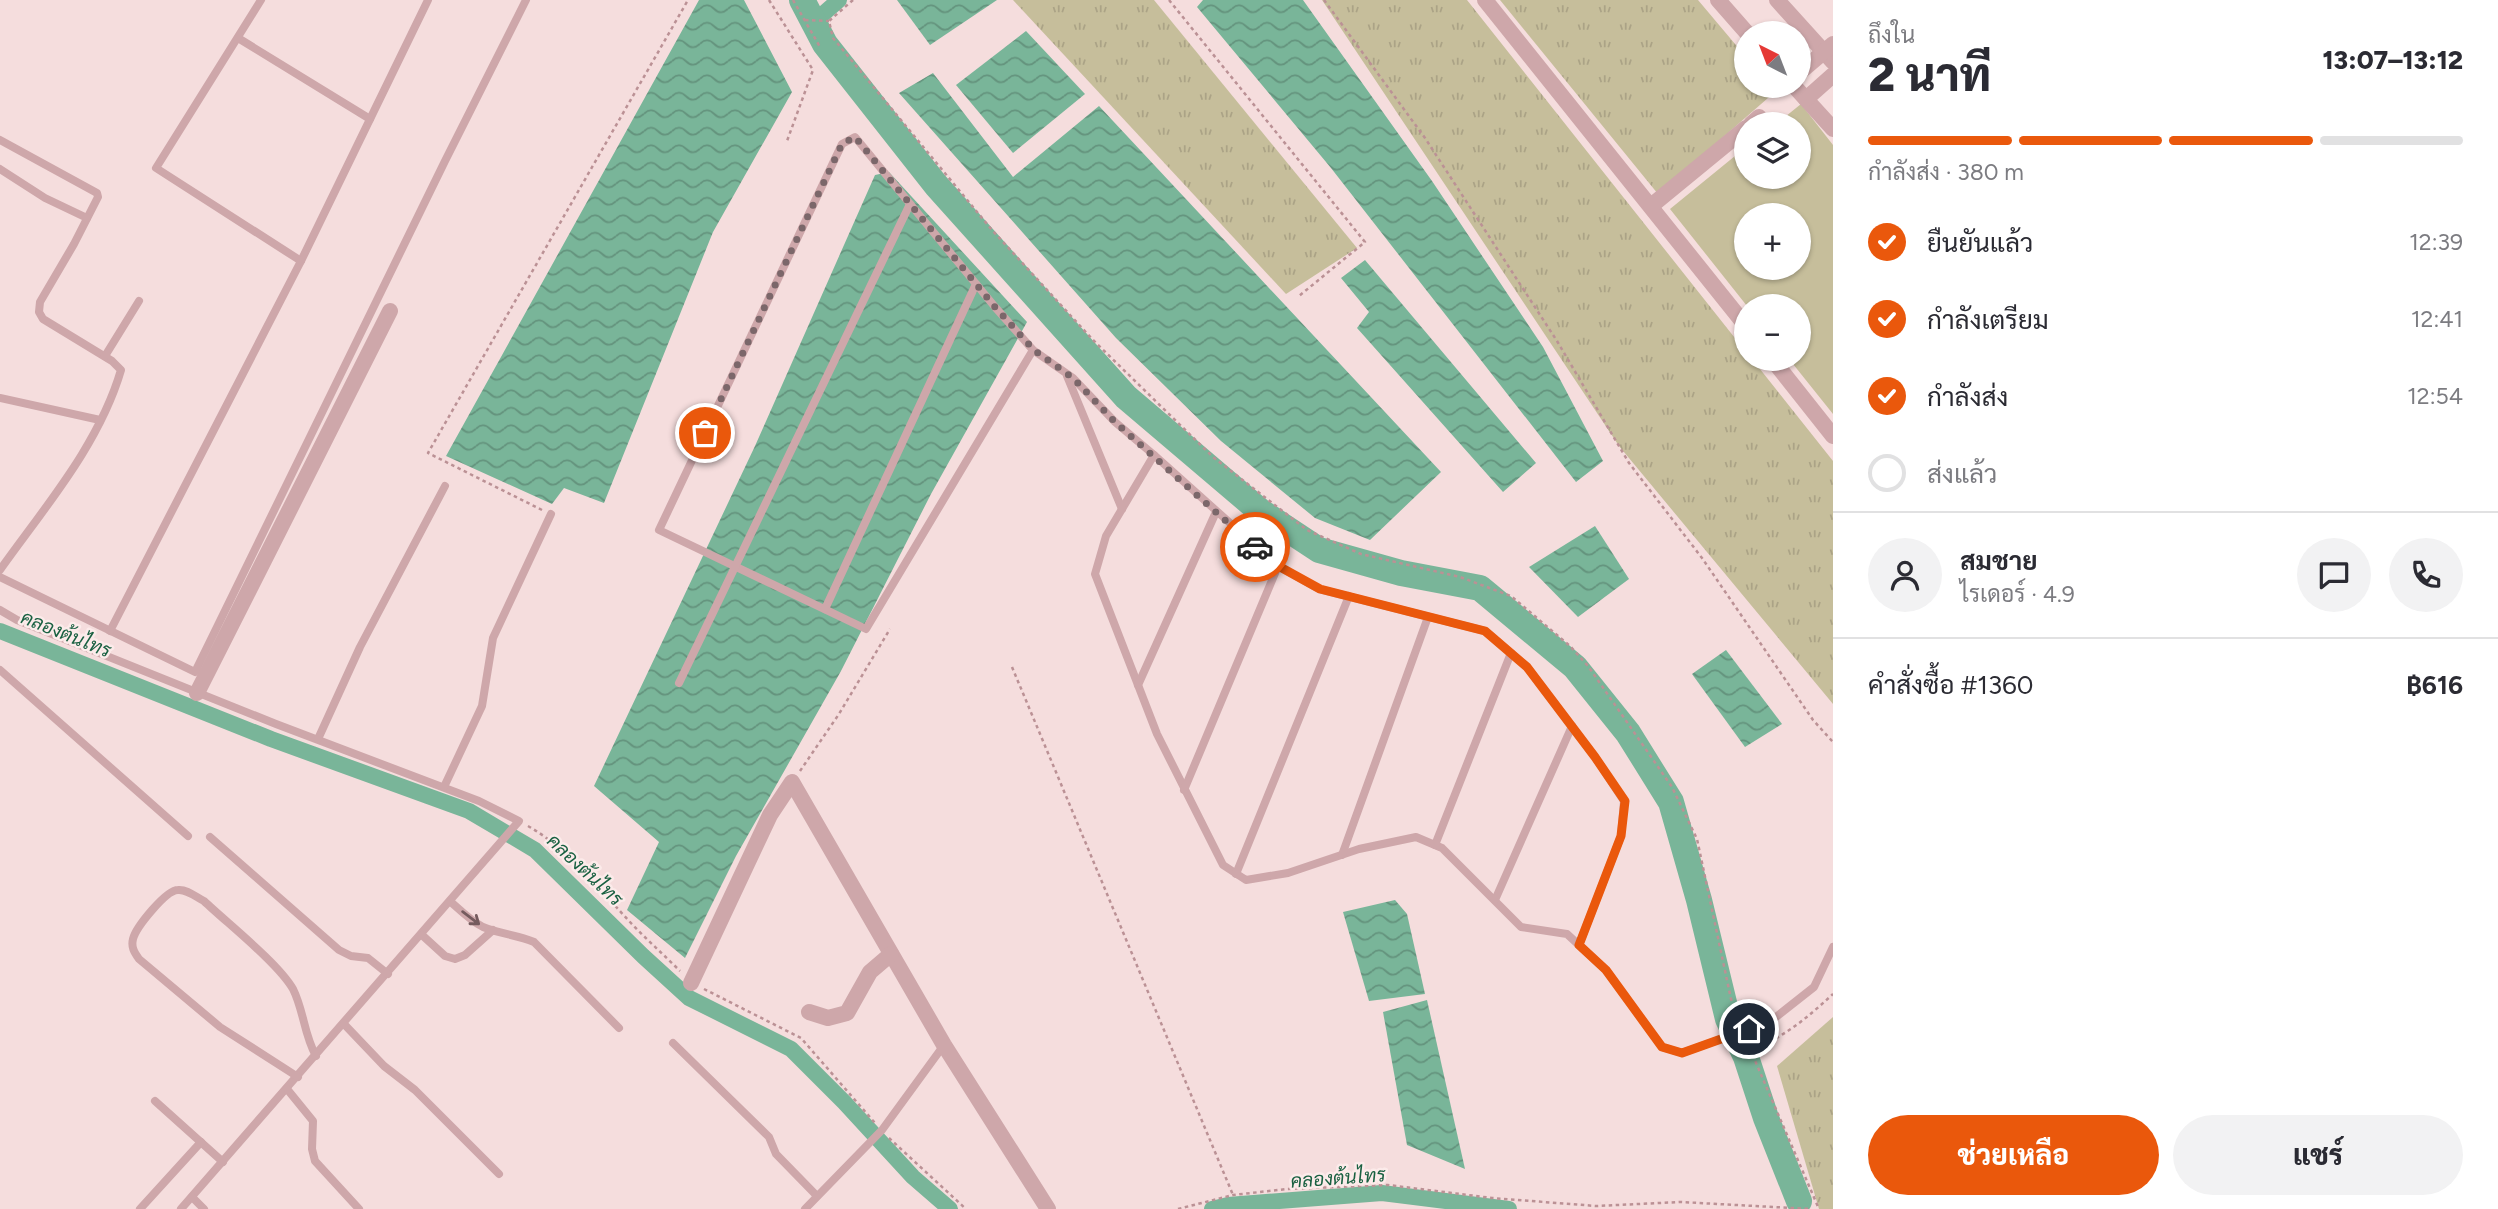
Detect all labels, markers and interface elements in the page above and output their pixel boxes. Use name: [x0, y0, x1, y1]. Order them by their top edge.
north arrow: [1734, 21, 1811, 98]
map controls: [1734, 21, 1811, 371]
text: ถึงใน: [1868, 21, 1915, 49]
text: 13:07–13:12: [2323, 44, 2463, 76]
text: 2 นาที: [1868, 47, 1991, 103]
button: layers: [1734, 112, 1811, 189]
text: กำลังส่ง · 380 m: [1868, 158, 2024, 186]
button: +: [1734, 203, 1811, 280]
icon: check: [1868, 223, 1906, 261]
text: ยืนยันแล้ว: [1927, 227, 2033, 259]
text: 12:39: [2409, 228, 2463, 256]
button: −: [1734, 294, 1811, 371]
icon: check: [1868, 300, 1906, 338]
text: กำลังเตรียม: [1927, 304, 2049, 336]
text: 12:41: [2411, 305, 2463, 333]
icon: check: [1868, 377, 1906, 415]
text: กำลังส่ง: [1927, 381, 2008, 413]
text: 12:54: [2407, 382, 2463, 410]
pin: [675, 403, 735, 463]
icon: bag: [686, 414, 724, 452]
text: ส่งแล้ว: [1927, 458, 1997, 490]
courier: [1220, 512, 1290, 582]
icon: car: [1236, 528, 1274, 566]
button: person: [1868, 538, 1942, 612]
button: chat: [2297, 538, 2371, 612]
button: phone: [2389, 538, 2463, 612]
text: สมชาย: [1960, 545, 2037, 577]
text: ไรเดอร์ · 4.9: [1960, 580, 2075, 608]
water label: คลองต้นไทร: [18, 605, 115, 663]
text: คำสั่งซื้อ #1360: [1868, 669, 2034, 701]
text: ฿616: [2406, 669, 2463, 701]
water label: คลองต้นไทร: [542, 828, 629, 911]
one-way arrow: [461, 910, 479, 925]
pin: [1719, 999, 1779, 1059]
icon: home: [1730, 1010, 1768, 1048]
button: ช่วยเหลือ: [1868, 1115, 2159, 1195]
button: แชร์: [2173, 1115, 2463, 1195]
water label: คลองต้นไทร: [1290, 1162, 1387, 1193]

